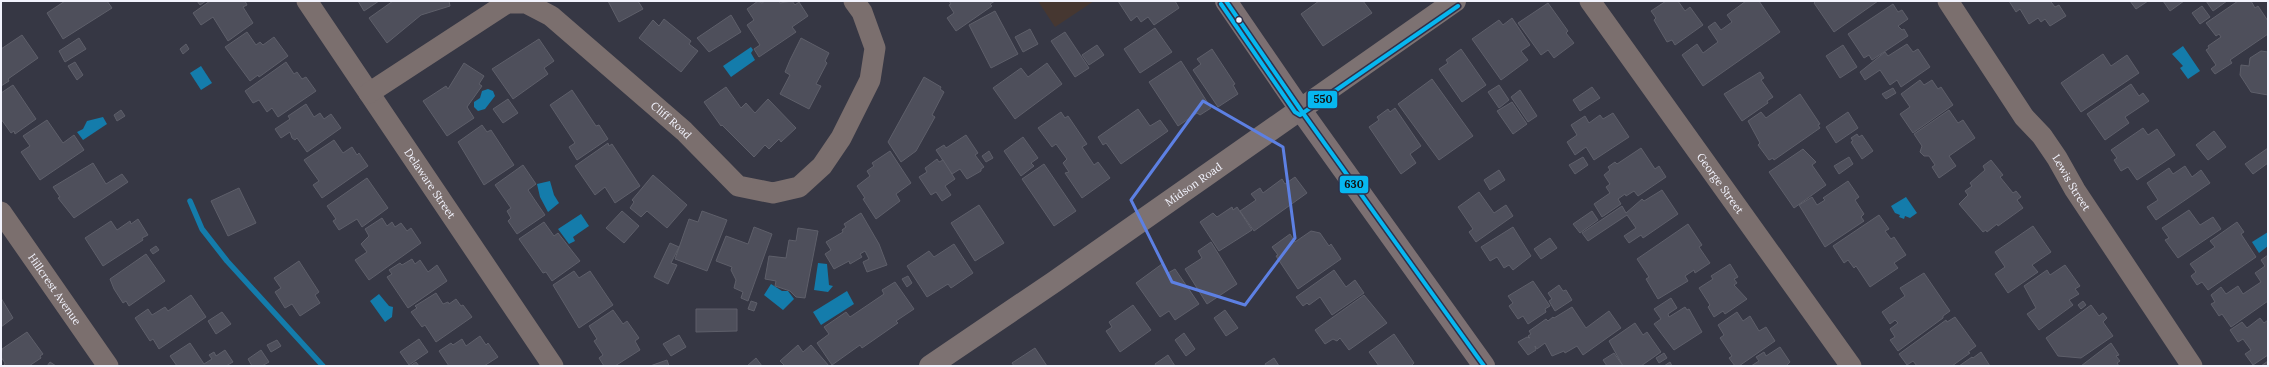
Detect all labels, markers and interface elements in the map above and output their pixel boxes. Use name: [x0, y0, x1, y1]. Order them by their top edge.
unlabelled marker: [1234, 15, 1244, 25]
line badge: 550: [1307, 90, 1338, 109]
text: 550: [1314, 92, 1332, 106]
street label: Cliff Road: [648, 98, 695, 142]
street label: Delaware Street: [401, 146, 459, 222]
street label: George Street: [1694, 150, 1747, 217]
street label: Lewis Street: [2049, 151, 2094, 214]
street label: Midson Road: [1162, 159, 1225, 209]
line badge: 630: [1339, 175, 1369, 194]
text: 630: [1344, 177, 1364, 191]
street label: Hillcrest Avenue: [25, 251, 84, 328]

